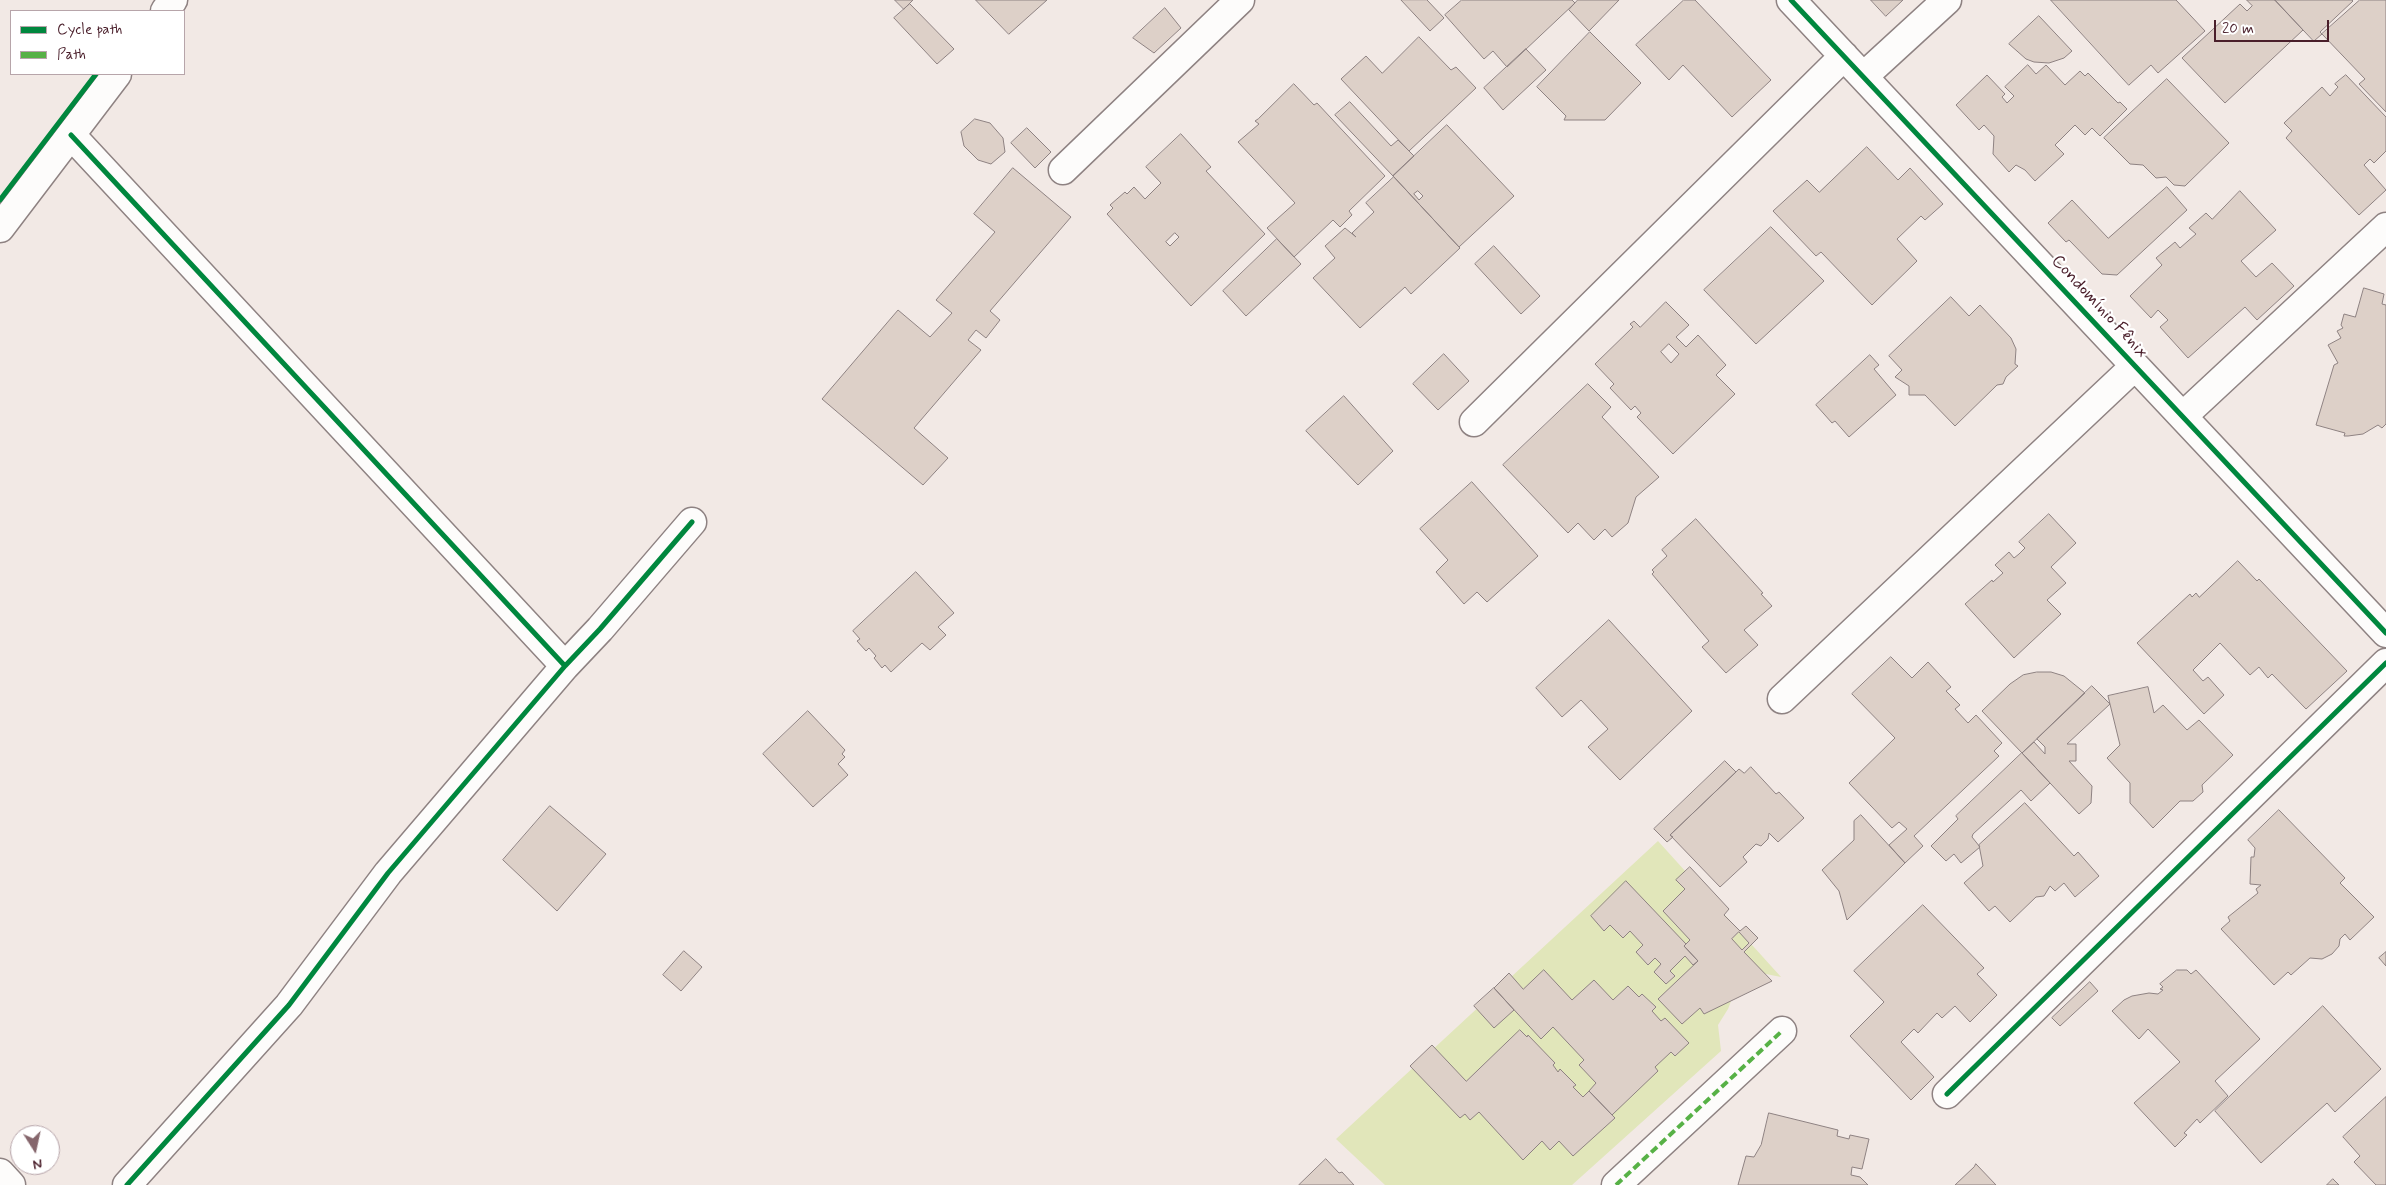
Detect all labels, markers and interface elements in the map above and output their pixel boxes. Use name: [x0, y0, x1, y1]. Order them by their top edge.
legend: [10, 10, 185, 75]
scale bar: [2216, 10, 2331, 42]
text: 20 m: [2222, 19, 2254, 39]
text: Cycle path: [57, 20, 122, 40]
text: Path: [57, 45, 86, 65]
street label: Condomínio Fênix: [2046, 251, 2152, 363]
north arrow: [10, 1125, 60, 1175]
text: N: [31, 1154, 44, 1173]

